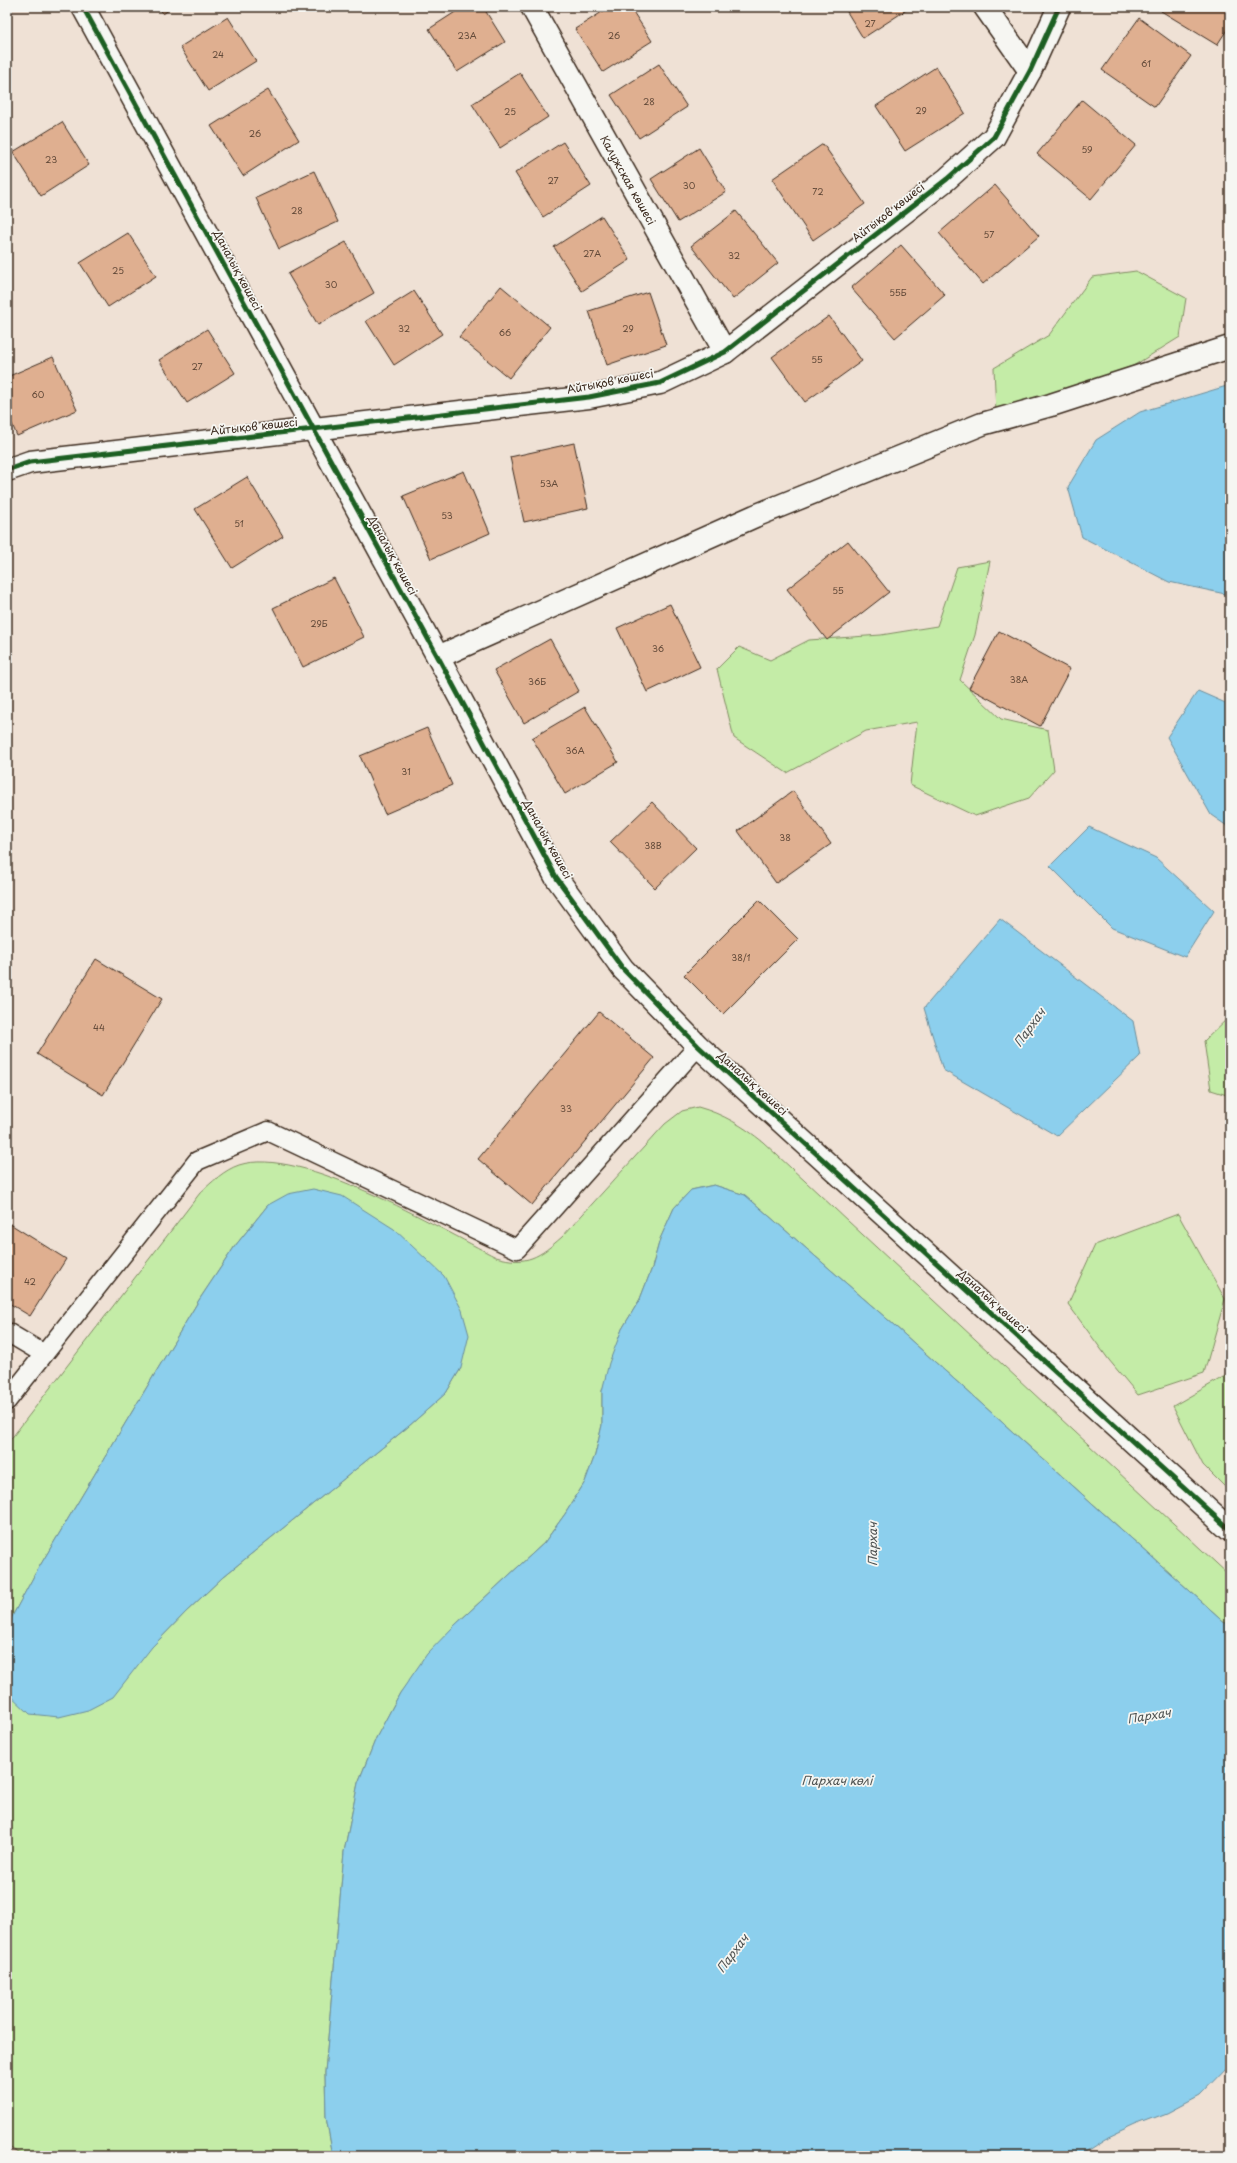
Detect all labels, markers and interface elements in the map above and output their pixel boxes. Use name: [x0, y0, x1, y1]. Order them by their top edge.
house number: 27: [864, 16, 876, 30]
house number: 23А: [457, 28, 477, 42]
house number: 26: [608, 28, 620, 42]
house number: 24: [212, 47, 224, 61]
house number: 61: [1141, 56, 1151, 70]
house number: 28: [643, 94, 655, 108]
house number: 29: [915, 103, 927, 117]
house number: 25: [504, 104, 516, 118]
house number: 26: [249, 126, 261, 140]
street label: Калужская көшесі: [597, 132, 661, 228]
house number: 59: [1081, 142, 1093, 156]
house number: 23: [45, 152, 57, 166]
house number: 27: [547, 173, 559, 187]
house number: 30: [683, 178, 696, 192]
street label: Айтықов көшесі: [848, 178, 928, 246]
house number: 72: [812, 184, 824, 198]
house number: 28: [291, 203, 303, 217]
street label: Даналық көшесі: [209, 226, 266, 313]
house number: 57: [984, 227, 994, 241]
house number: 27А: [583, 246, 601, 260]
house number: 32: [728, 248, 740, 262]
house number: 25: [112, 263, 124, 277]
house number: 30: [325, 277, 338, 291]
house number: 55Б: [889, 285, 907, 299]
house number: 32: [398, 321, 410, 335]
house number: 29: [622, 321, 634, 335]
house number: 66: [499, 325, 511, 339]
house number: 55: [811, 352, 823, 366]
house number: 27: [191, 359, 203, 373]
street label: Айтықов көшесі: [565, 364, 655, 398]
house number: 60: [32, 387, 45, 401]
street label: Айтықов көшесі: [209, 413, 299, 439]
house number: 53А: [540, 476, 558, 490]
house number: 53: [441, 508, 453, 522]
street label: Даналық көшесі: [363, 511, 422, 598]
house number: 51: [234, 516, 244, 530]
house number: 55: [832, 583, 844, 597]
house number: 29Б: [310, 616, 328, 630]
house number: 36: [652, 641, 664, 655]
house number: 38А: [1010, 672, 1028, 686]
house number: 36Б: [528, 674, 546, 688]
house number: 36А: [565, 743, 585, 757]
house number: 31: [401, 764, 411, 778]
street label: Даналық көшесі: [518, 795, 577, 882]
house number: 38: [779, 830, 791, 844]
house number: 38В: [644, 838, 662, 852]
house number: 38/1: [731, 950, 751, 964]
water label: Пархач: [1009, 1003, 1050, 1050]
house number: 44: [93, 1020, 105, 1034]
street label: Даналық көшесі: [713, 1046, 792, 1119]
house number: 33: [560, 1101, 572, 1115]
street label: Даналық көшесі: [953, 1264, 1032, 1337]
house number: 42: [24, 1274, 36, 1288]
water label: Пархач: [863, 1521, 881, 1566]
water label: Пархач: [1126, 1702, 1173, 1727]
water label: Пархач көлі: [802, 1771, 874, 1789]
water label: Пархач: [712, 1929, 753, 1976]

